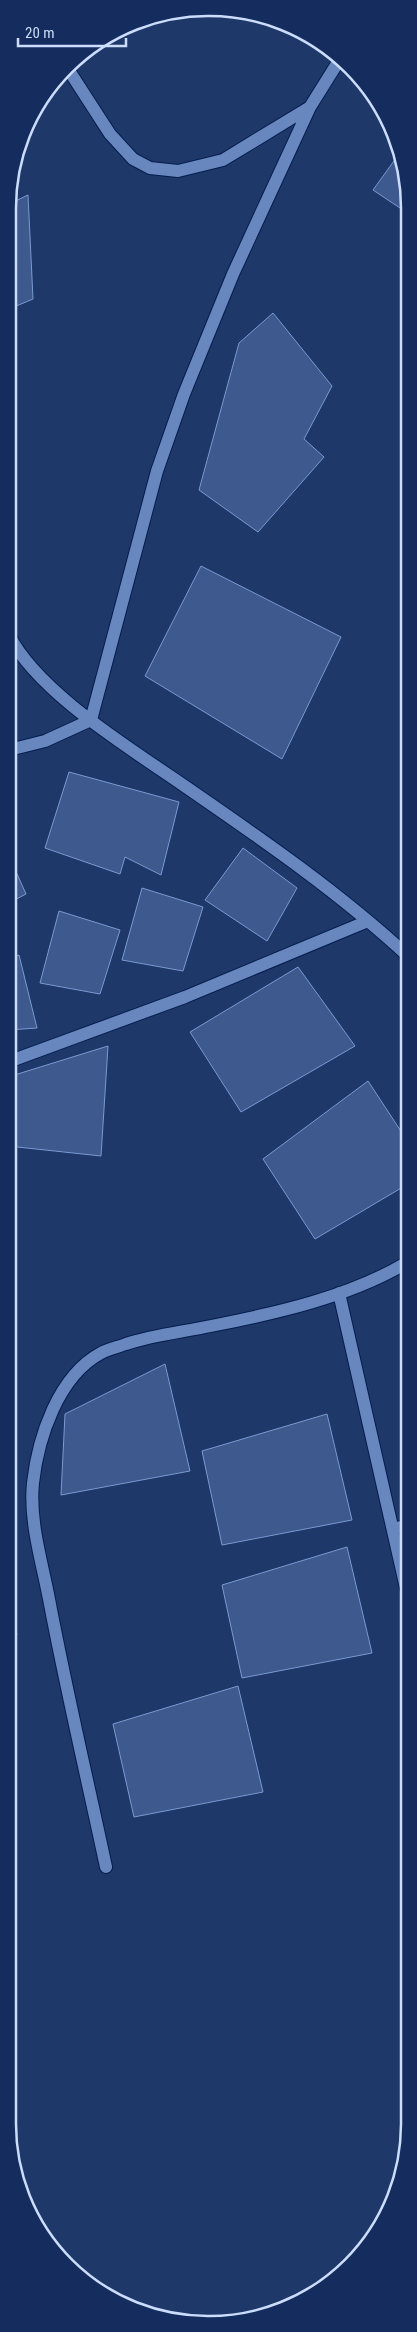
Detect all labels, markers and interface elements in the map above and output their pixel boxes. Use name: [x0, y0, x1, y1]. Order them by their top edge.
scale bar: [18, 15, 125, 47]
text: 20 m: [25, 24, 55, 42]

